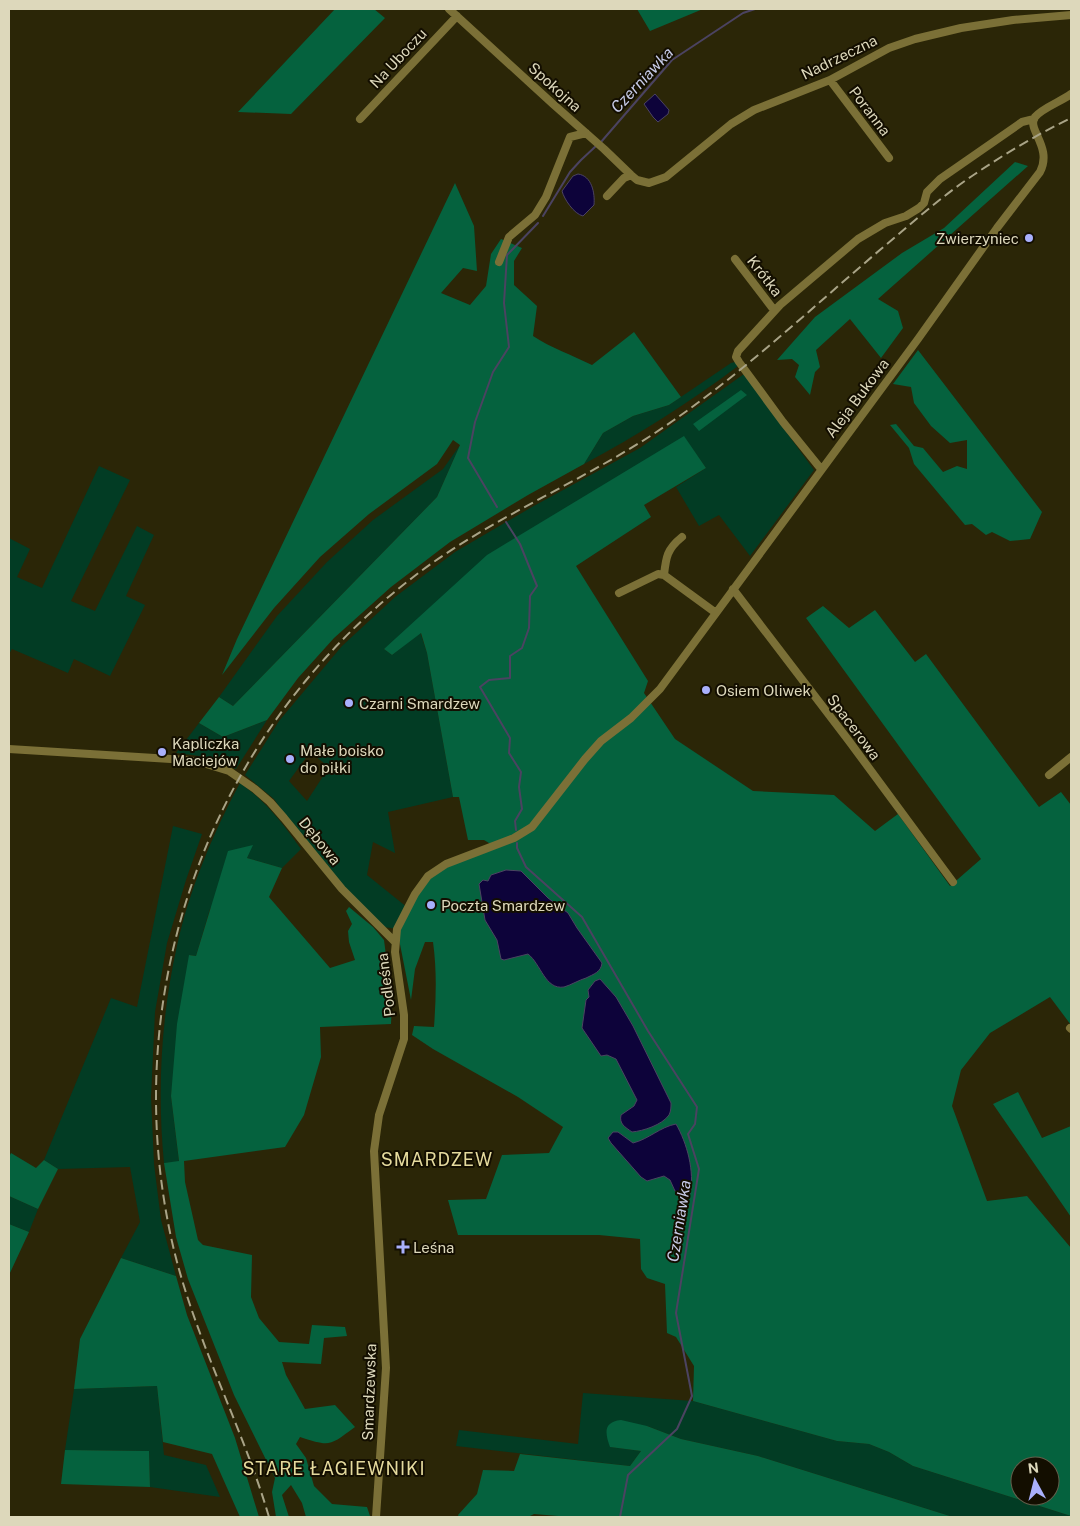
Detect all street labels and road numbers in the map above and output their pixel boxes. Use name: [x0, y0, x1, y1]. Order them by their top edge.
street label: Na Uboczu: [366, 25, 430, 91]
street label: Nadrzeczna: [798, 31, 880, 83]
street label: Spokojna: [525, 59, 585, 115]
street label: Poranna: [846, 83, 894, 139]
street label: Krótka: [744, 252, 786, 300]
street label: Aleja Bukowa: [822, 355, 892, 441]
street label: Spacerowa: [824, 691, 884, 763]
street label: Dębowa: [296, 814, 344, 868]
street label: Podleśna: [374, 952, 398, 1018]
street label: Smardzewska: [359, 1343, 379, 1441]

